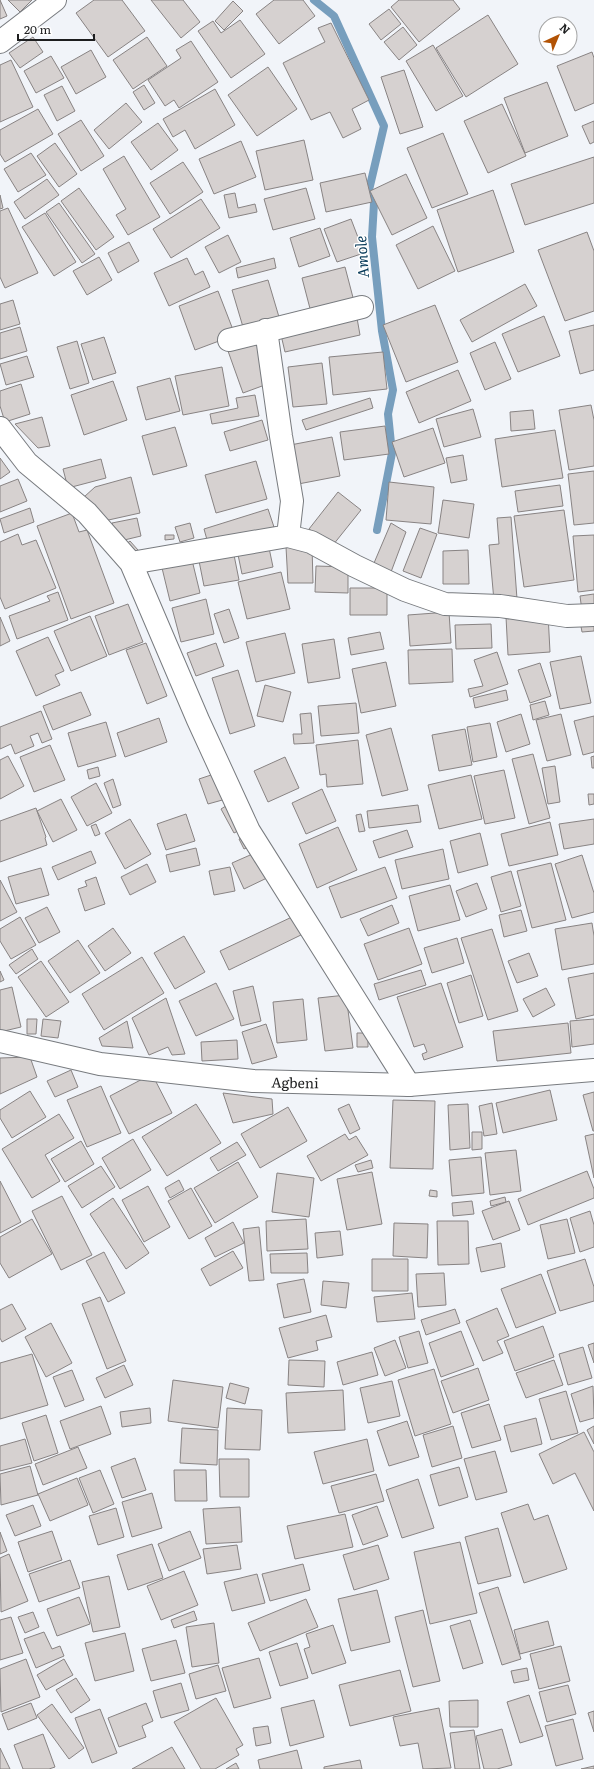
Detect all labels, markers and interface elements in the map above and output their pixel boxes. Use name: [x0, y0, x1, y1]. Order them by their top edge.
scale bar: [18, 16, 94, 42]
north arrow: [538, 16, 578, 56]
text: N: [557, 19, 575, 37]
text: 20 m: [24, 20, 51, 38]
water label: Amole: [348, 235, 374, 279]
street label: Agbeni: [271, 1072, 319, 1092]

